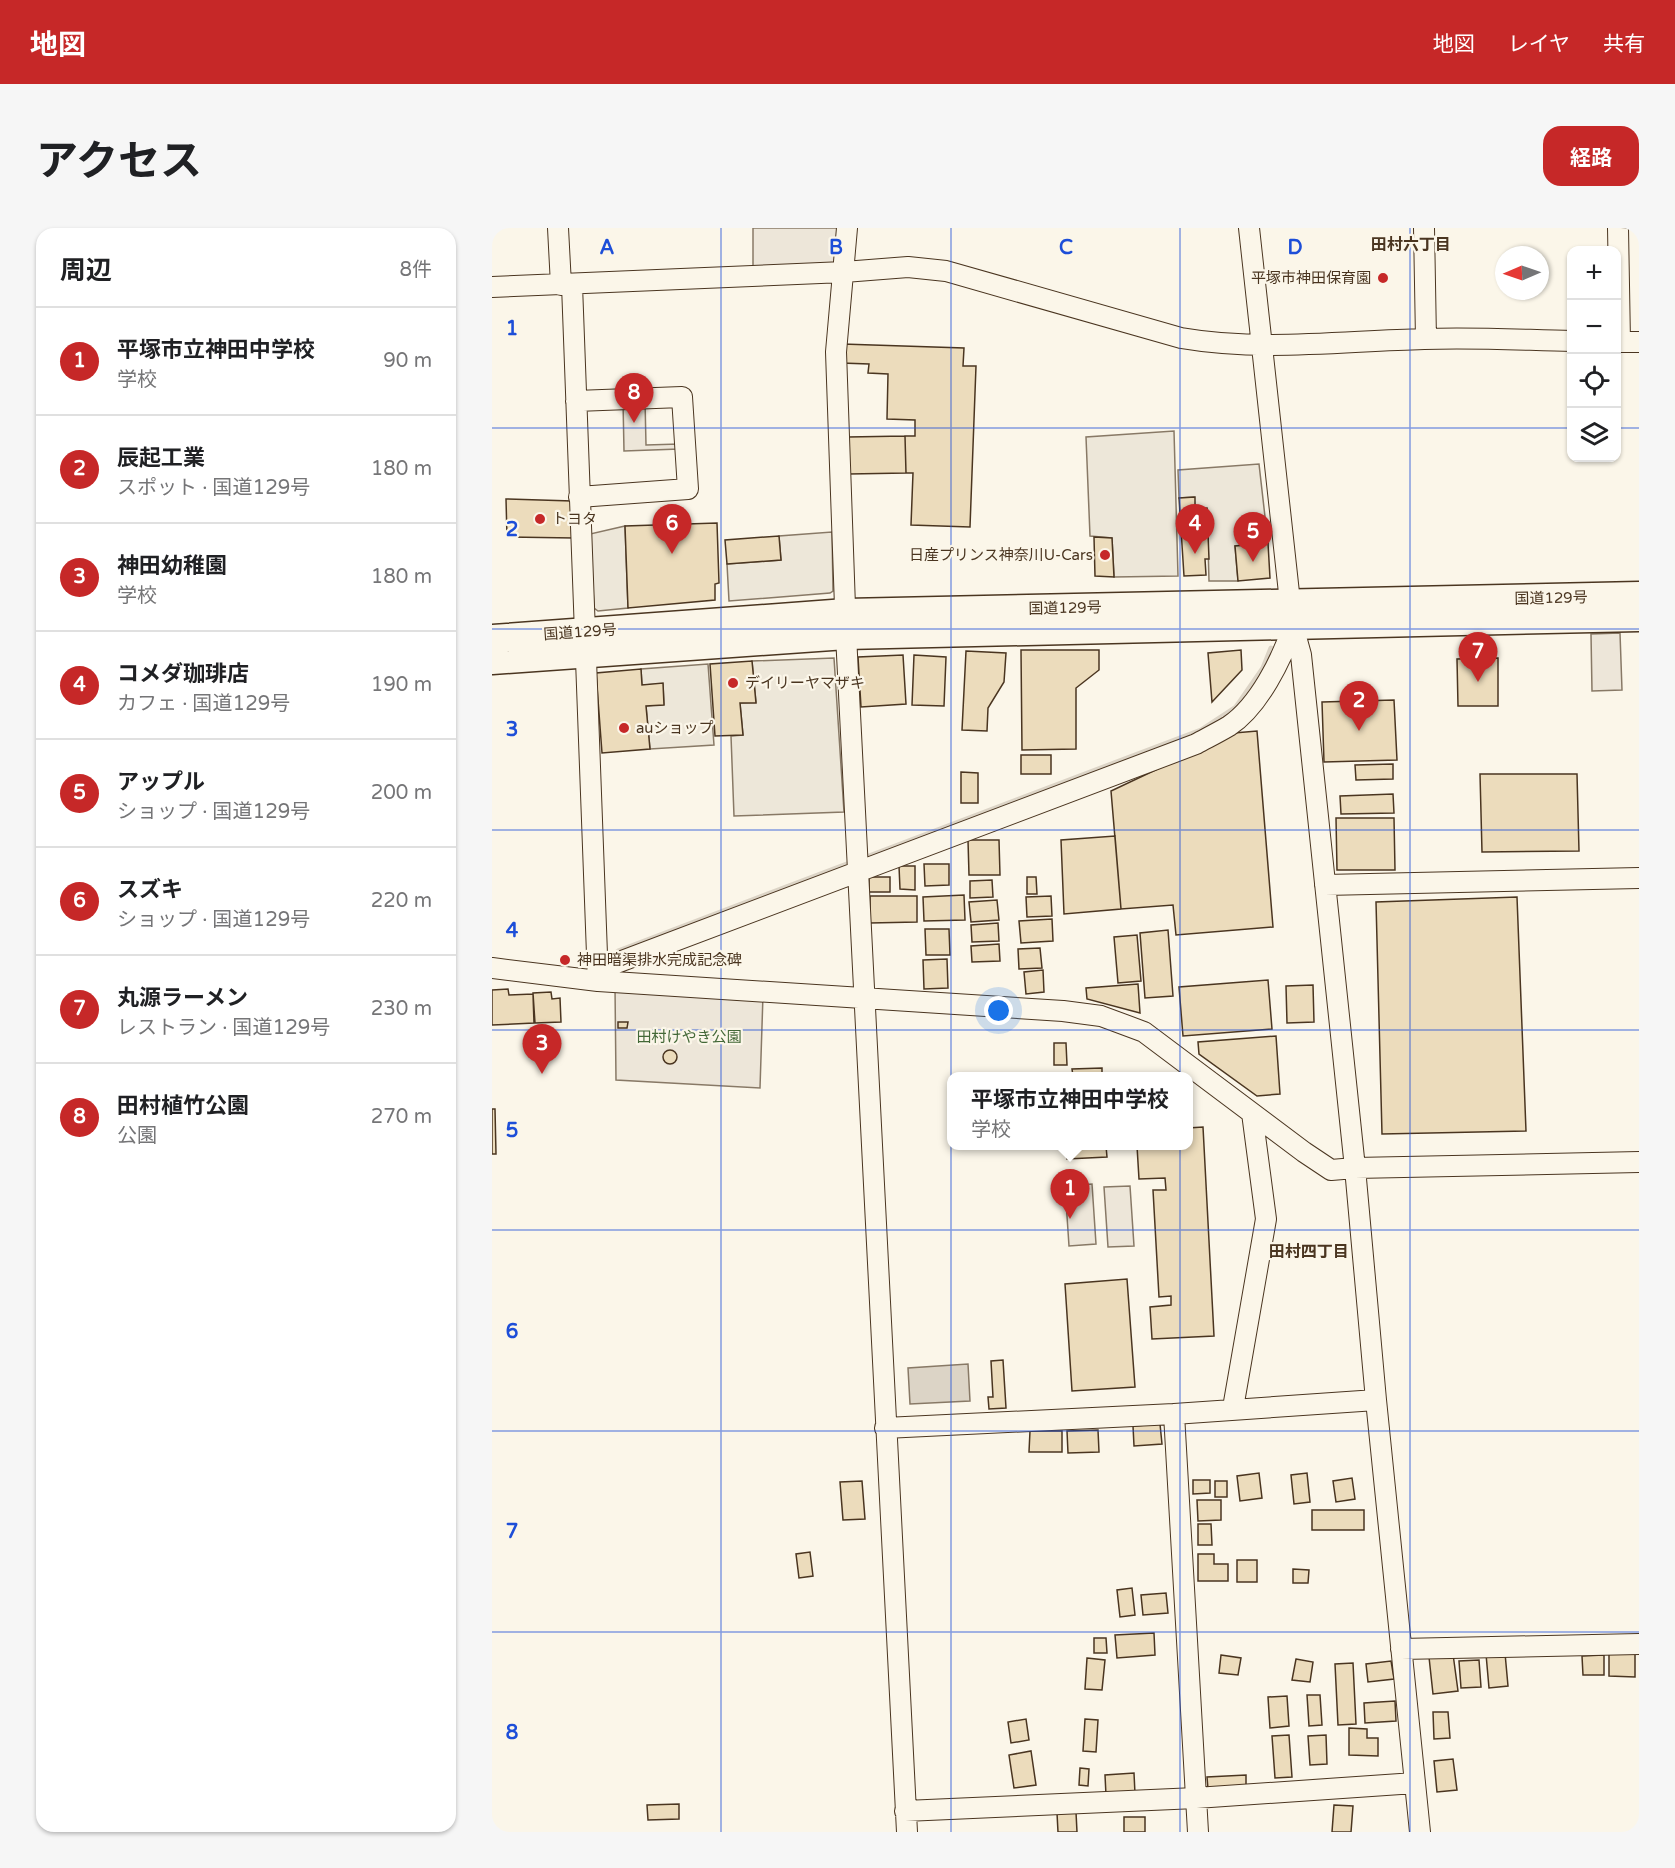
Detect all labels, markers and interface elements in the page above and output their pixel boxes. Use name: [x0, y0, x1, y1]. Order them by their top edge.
text: 地図: [30, 28, 86, 62]
text: 地図: [1433, 32, 1475, 57]
text: レイヤ: [1508, 32, 1570, 57]
text: 共有: [1603, 32, 1645, 57]
button: 経路: [1543, 126, 1639, 186]
text: アクセス: [36, 136, 202, 187]
district label: 田村六丁目: [1371, 235, 1451, 255]
text: A: [600, 236, 615, 260]
text: B: [829, 236, 843, 260]
text: C: [1059, 236, 1073, 260]
text: D: [1287, 236, 1303, 260]
north arrow: [1495, 246, 1549, 300]
map controls: [1567, 246, 1621, 462]
button: +: [1567, 246, 1621, 300]
text: 周辺: [60, 255, 112, 286]
text: 8件: [399, 258, 432, 282]
place label: 平塚市神田保育園: [1251, 269, 1371, 287]
marker: 平塚市神田保育園: [1376, 271, 1390, 285]
button: −: [1567, 300, 1621, 354]
text: 1: [506, 317, 518, 341]
text: 平塚市立神田中学校: [117, 337, 315, 363]
text: 1: [73, 349, 86, 373]
text: 90 m: [383, 349, 432, 373]
button: locate: [1567, 354, 1621, 408]
text: 学校: [117, 368, 157, 392]
pin: 8: [614, 374, 654, 423]
button: layers: [1567, 408, 1621, 462]
text: 辰起工業: [117, 445, 205, 471]
text: 2: [73, 457, 86, 481]
text: 180 m: [371, 457, 432, 481]
text: スポット · 国道129号: [117, 476, 310, 500]
pin: 6: [652, 504, 692, 554]
pin: 4: [1176, 504, 1214, 554]
place label: トヨタ: [552, 510, 597, 528]
marker: トヨタ: [533, 512, 547, 526]
pin: 5: [1234, 512, 1272, 562]
text: 2: [506, 518, 518, 542]
place label: 日産プリンス神奈川U-Cars: [909, 546, 1093, 564]
marker: 日産プリンス神奈川U-Cars: [1098, 548, 1112, 562]
text: 神田幼稚園: [117, 553, 227, 579]
text: 3: [73, 565, 86, 589]
text: 180 m: [371, 565, 432, 589]
text: 学校: [117, 584, 157, 608]
street label: 国道129号: [1514, 588, 1588, 608]
street label: 国道129号: [1028, 598, 1102, 618]
street label: 国道129号: [543, 620, 617, 644]
pin: 7: [1458, 632, 1498, 682]
text: コメダ珈琲店: [117, 661, 249, 687]
text: 4: [73, 673, 86, 697]
text: 190 m: [371, 673, 432, 697]
place label: デイリーヤマザキ: [745, 674, 865, 692]
marker: デイリーヤマザキ: [726, 676, 740, 690]
pin: 2: [1340, 682, 1378, 731]
text: カフェ · 国道129号: [117, 692, 290, 716]
text: 3: [506, 718, 518, 742]
place label: auショップ: [636, 719, 714, 737]
marker: auショップ: [617, 721, 631, 735]
text: アップル: [117, 769, 205, 795]
text: 5: [73, 781, 86, 805]
text: 200 m: [371, 781, 432, 805]
text: ショップ · 国道129号: [117, 800, 310, 824]
text: スズキ: [117, 877, 183, 903]
text: 6: [73, 889, 86, 913]
text: 220 m: [371, 889, 432, 913]
text: ショップ · 国道129号: [117, 908, 310, 932]
text: 4: [506, 919, 519, 943]
place label: 神田暗渠排水完成記念碑: [577, 951, 742, 969]
marker: 神田暗渠排水完成記念碑: [558, 953, 572, 967]
text: 丸源ラーメン: [117, 985, 248, 1011]
your location: [984, 996, 1013, 1025]
text: 7: [73, 997, 86, 1021]
text: 230 m: [371, 997, 432, 1021]
text: レストラン · 国道129号: [117, 1016, 330, 1040]
pin: 3: [523, 1024, 562, 1074]
park label: 田村けやき公園: [636, 1028, 742, 1046]
popup: [947, 1072, 1193, 1150]
text: 平塚市立神田中学校: [971, 1087, 1169, 1113]
text: 田村植竹公園: [117, 1093, 249, 1119]
text: 8: [73, 1105, 86, 1129]
text: 270 m: [371, 1105, 432, 1129]
text: 学校: [971, 1118, 1011, 1142]
text: 5: [506, 1119, 518, 1143]
text: 公園: [117, 1124, 157, 1148]
pin: 1: [1050, 1170, 1090, 1219]
district label: 田村四丁目: [1269, 1242, 1349, 1262]
text: 6: [506, 1320, 518, 1344]
text: 7: [506, 1520, 518, 1544]
text: 8: [506, 1721, 518, 1745]

